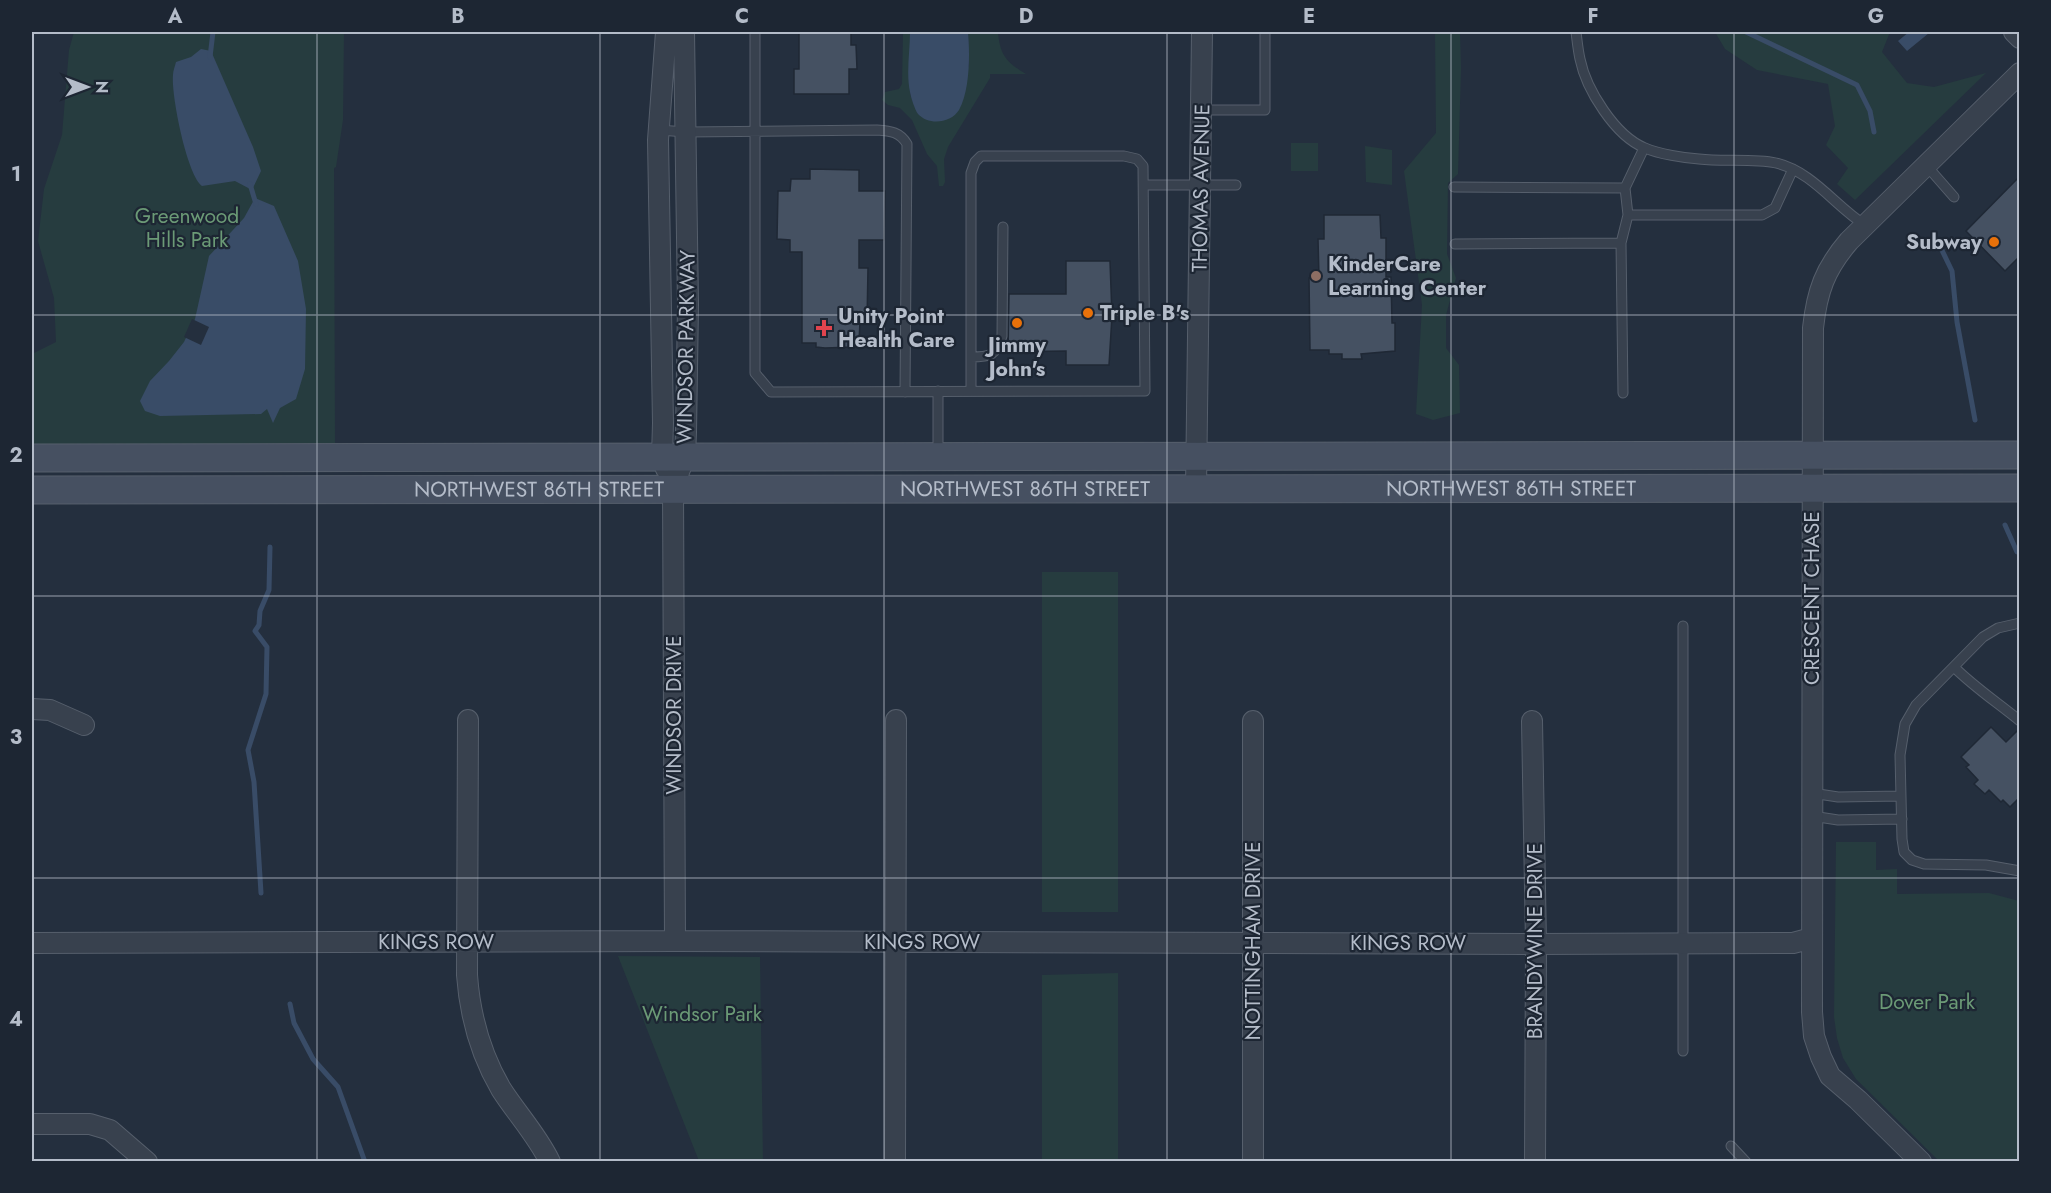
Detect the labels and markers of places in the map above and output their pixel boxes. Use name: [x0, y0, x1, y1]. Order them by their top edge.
place label: Subway: [1906, 227, 1983, 257]
marker: Subway: [1987, 235, 2001, 249]
place label: KinderCare Learning Center: [1328, 249, 1487, 303]
marker: KinderCare Learning Center: [1309, 269, 1323, 283]
place label: Triple B's: [1100, 298, 1190, 328]
place label: Unity Point Health Care: [838, 301, 955, 355]
marker: Triple B's: [1081, 306, 1095, 320]
marker: Jimmy John's: [1010, 316, 1024, 330]
marker: Unity Point Health Care: [815, 319, 833, 337]
place label: Jimmy John's: [984, 330, 1047, 384]

